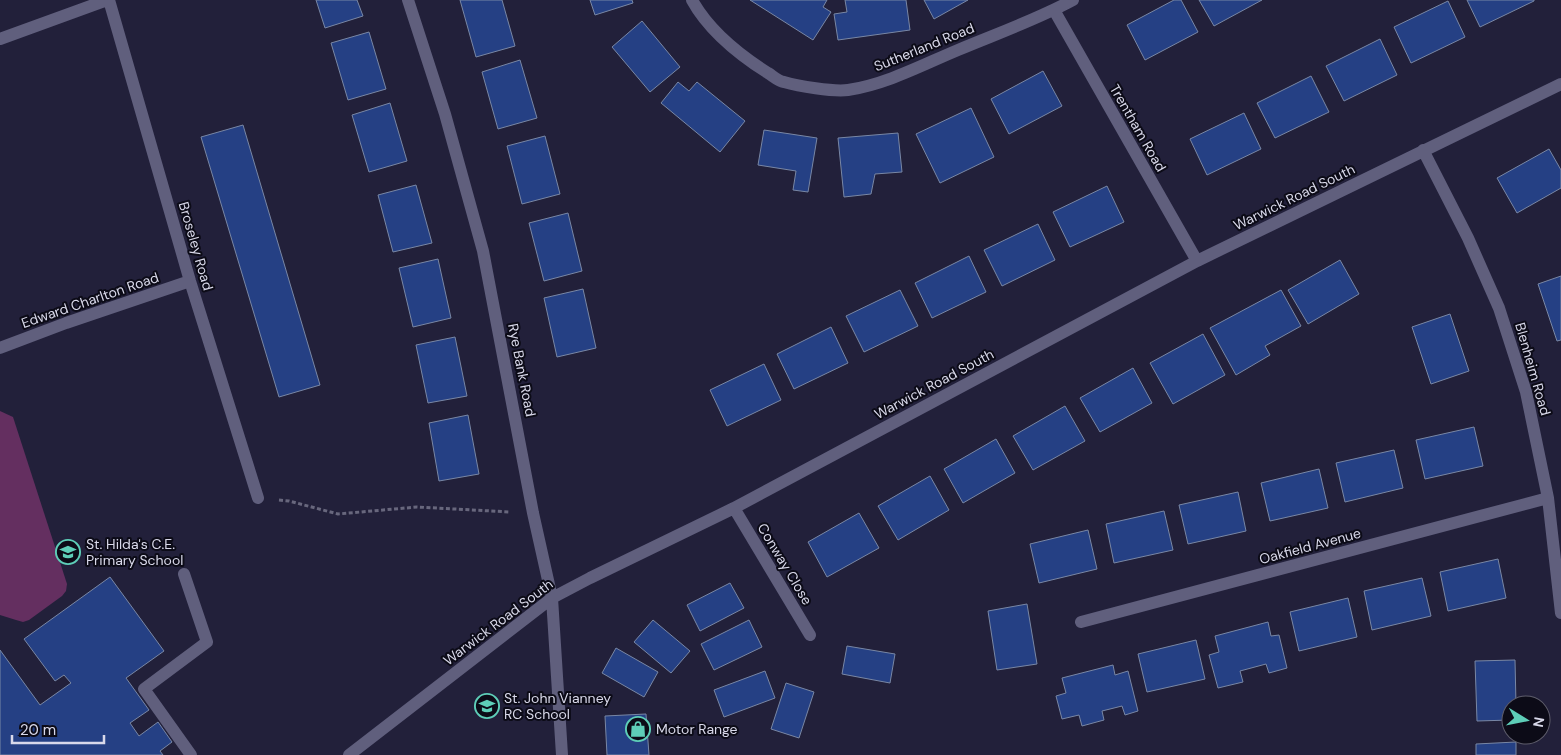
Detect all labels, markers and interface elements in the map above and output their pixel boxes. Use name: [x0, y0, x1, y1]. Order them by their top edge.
street label: Sutherland Road: [871, 19, 977, 75]
street label: Trentham Road: [1106, 81, 1170, 175]
street label: Warwick Road South: [1230, 160, 1358, 234]
street label: Broseley Road: [175, 200, 217, 292]
street label: Edward Charlton Road: [19, 268, 161, 332]
street label: Blenheim Road: [1511, 321, 1555, 417]
street label: Rye Bank Road: [504, 322, 540, 418]
street label: Warwick Road South: [871, 345, 997, 423]
street label: Conway Close: [754, 520, 816, 608]
street label: Oakfield Avenue: [1257, 524, 1363, 568]
place label: St. Hilda's C.E. Primary School: [86, 535, 183, 569]
school or university icon: St. Hilda's C.E. Primary School: [55, 539, 81, 565]
street label: Warwick Road South: [440, 575, 556, 669]
place label: St. John Vianney RC School: [504, 689, 611, 723]
school or university icon: St. John Vianney RC School: [474, 693, 500, 719]
north arrow: [1501, 695, 1551, 745]
scale bar: [12, 712, 105, 744]
shop icon: Motor Range: [625, 716, 651, 742]
text: N: [1529, 716, 1549, 729]
text: 20 m: [20, 720, 56, 740]
place label: Motor Range: [656, 720, 738, 738]

